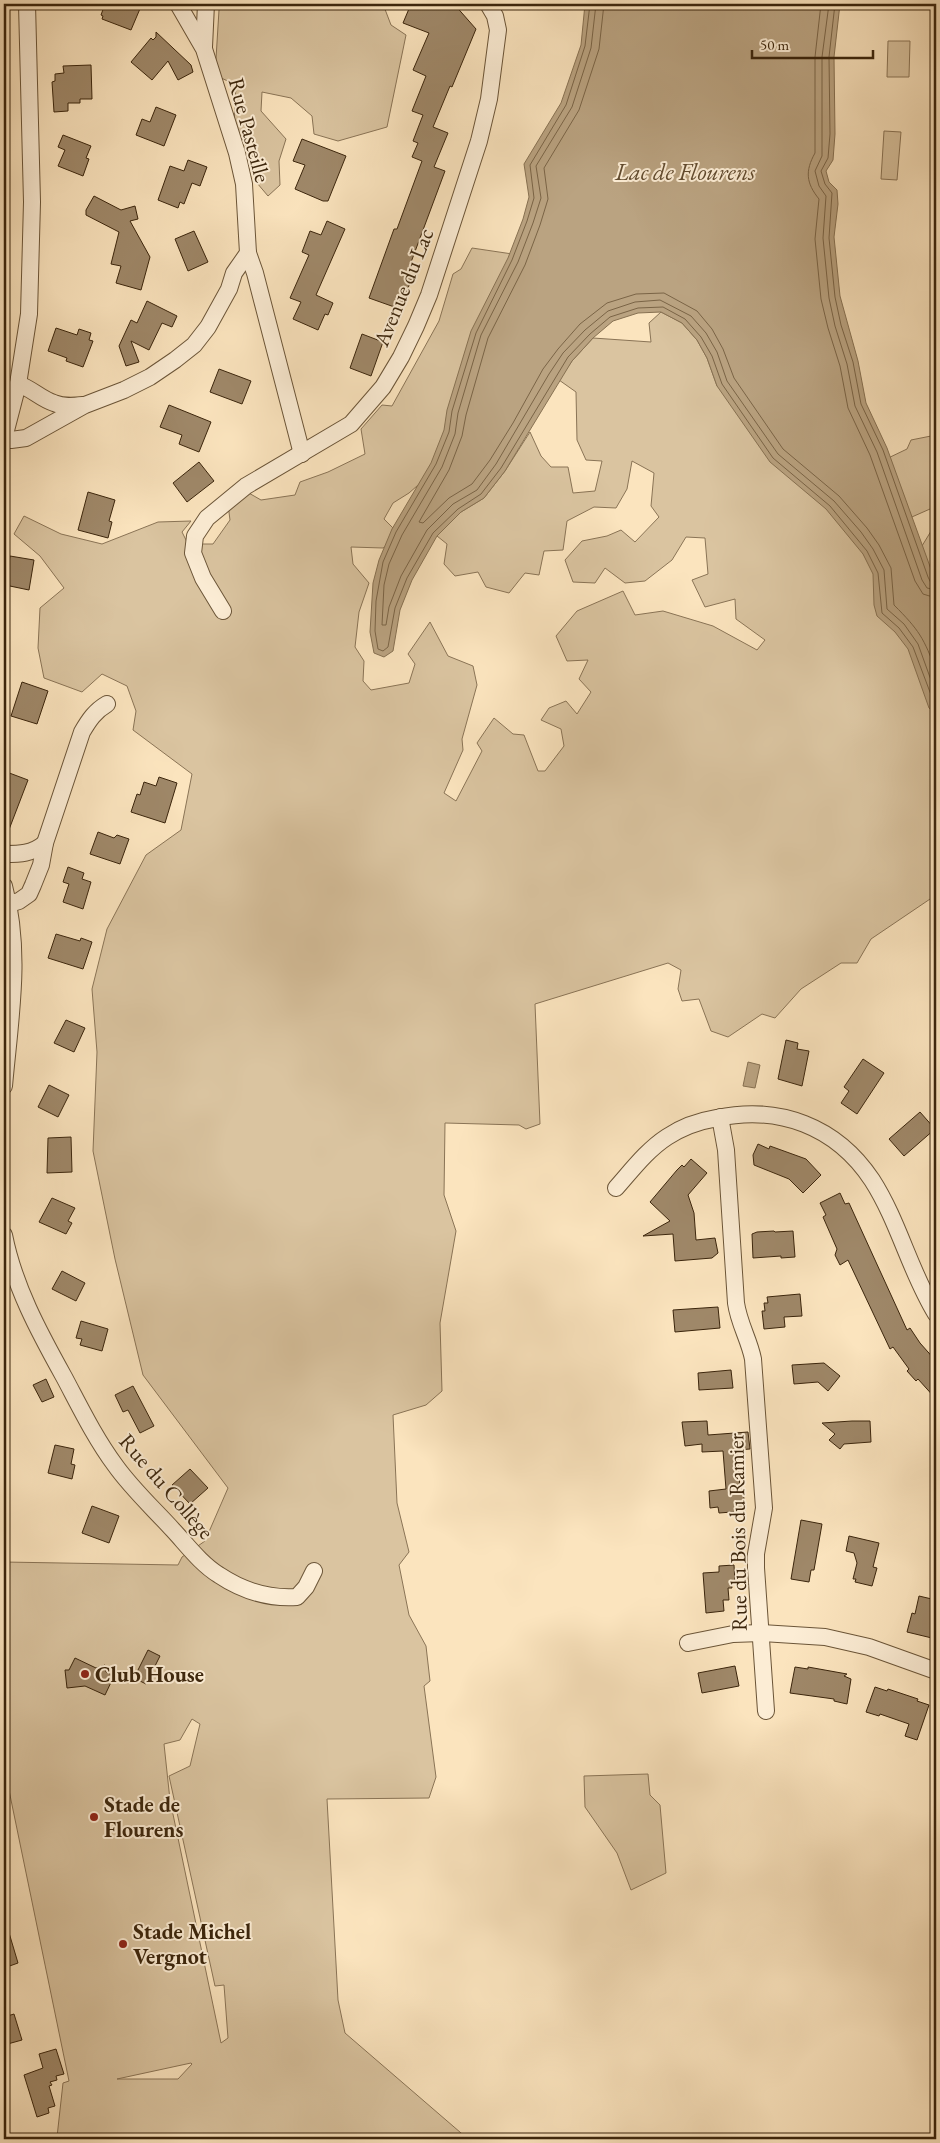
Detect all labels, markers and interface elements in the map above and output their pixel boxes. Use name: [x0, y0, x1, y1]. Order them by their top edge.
scale bar: [752, 28, 874, 60]
text: 50 m: [760, 35, 789, 54]
street label: Rue Pasteille: [222, 75, 278, 186]
water label: Lac de Flourens: [614, 156, 755, 187]
street label: Avenue du Lac: [366, 224, 440, 352]
street label: Rue du Collège: [113, 1427, 221, 1546]
street label: Rue du Bois du Ramier: [721, 1432, 754, 1631]
place label: Club House: [95, 1660, 204, 1689]
marker: Club House: [79, 1668, 91, 1680]
place label: Stade de Flourens: [104, 1790, 184, 1844]
marker: Stade de Flourens: [88, 1811, 100, 1823]
place label: Stade Michel Vergnot: [133, 1917, 251, 1971]
marker: Stade Michel Vergnot: [117, 1938, 129, 1950]

